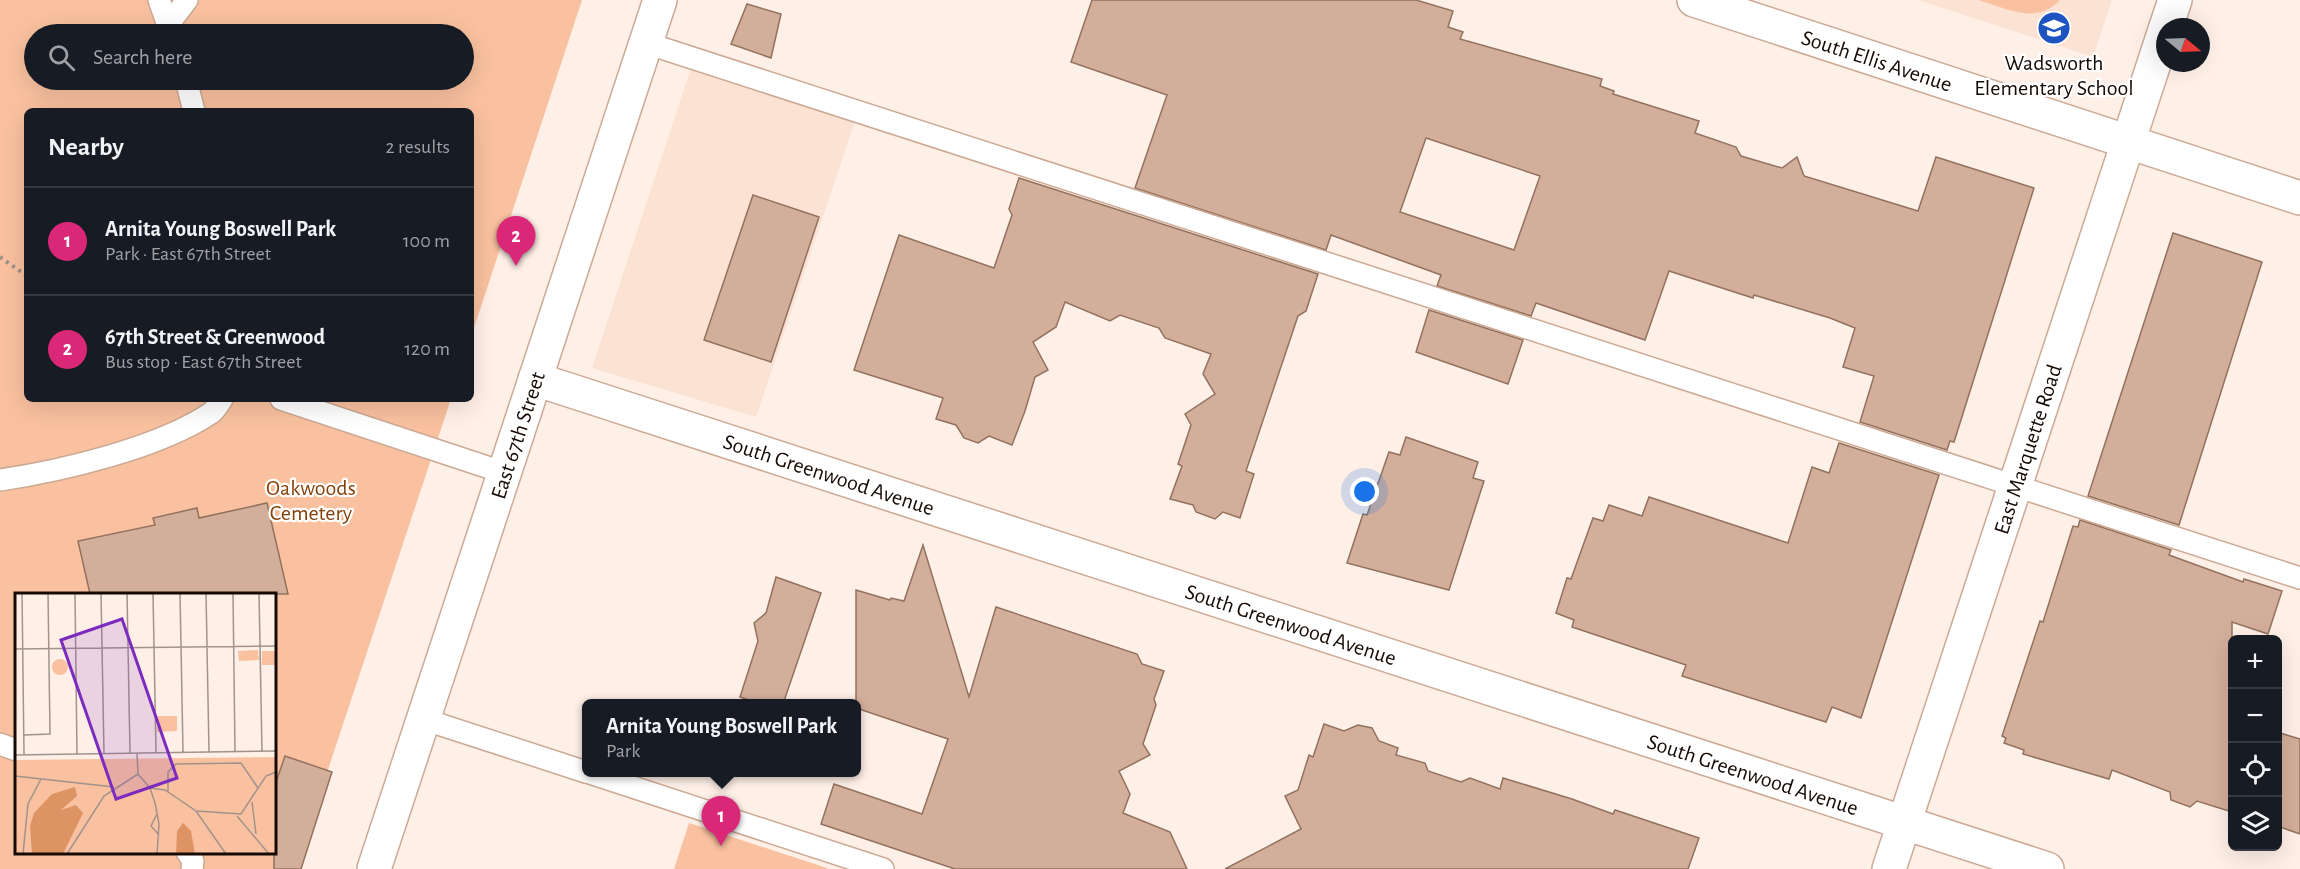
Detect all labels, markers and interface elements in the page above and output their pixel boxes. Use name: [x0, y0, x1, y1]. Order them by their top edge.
school or university icon: Wadsworth Elementary School: [2036, 10, 2072, 46]
north arrow: [2156, 18, 2210, 72]
search box: [24, 24, 474, 90]
street label: South Ellis Avenue: [1799, 26, 1955, 96]
icon: search: [45, 41, 78, 74]
text: Search here: [93, 46, 192, 68]
place label: Wadsworth Elementary School: [1974, 52, 2134, 99]
text: Nearby: [48, 134, 124, 160]
text: 2 results: [386, 137, 450, 157]
pin: 2: [496, 216, 536, 266]
text: Arnita Young Boswell Park: [105, 218, 336, 240]
text: 1: [64, 231, 71, 251]
text: 100 m: [403, 231, 450, 251]
text: Park · East 67th Street: [105, 244, 271, 264]
text: 67th Street & Greenwood: [105, 326, 325, 348]
text: 2: [63, 339, 72, 359]
text: 120 m: [404, 339, 450, 359]
text: Bus stop · East 67th Street: [105, 352, 302, 372]
street label: East Marquette Road: [1990, 362, 2066, 537]
street label: East 67th Street: [487, 369, 549, 502]
street label: South Greenwood Avenue: [720, 430, 937, 519]
park label: Oakwoods Cemetery: [266, 477, 356, 524]
your location: [1350, 477, 1379, 506]
street label: South Greenwood Avenue: [1182, 580, 1399, 669]
inset map: [15, 593, 276, 854]
map controls: [2228, 635, 2282, 851]
button: +: [2228, 635, 2282, 689]
button: −: [2228, 689, 2282, 743]
popup: [582, 699, 861, 777]
text: Arnita Young Boswell Park: [606, 715, 837, 737]
street label: South Greenwood Avenue: [1644, 730, 1861, 819]
text: Park: [606, 741, 640, 761]
button: locate: [2228, 743, 2282, 797]
pin: 1: [702, 796, 740, 846]
button: layers: [2228, 797, 2282, 851]

